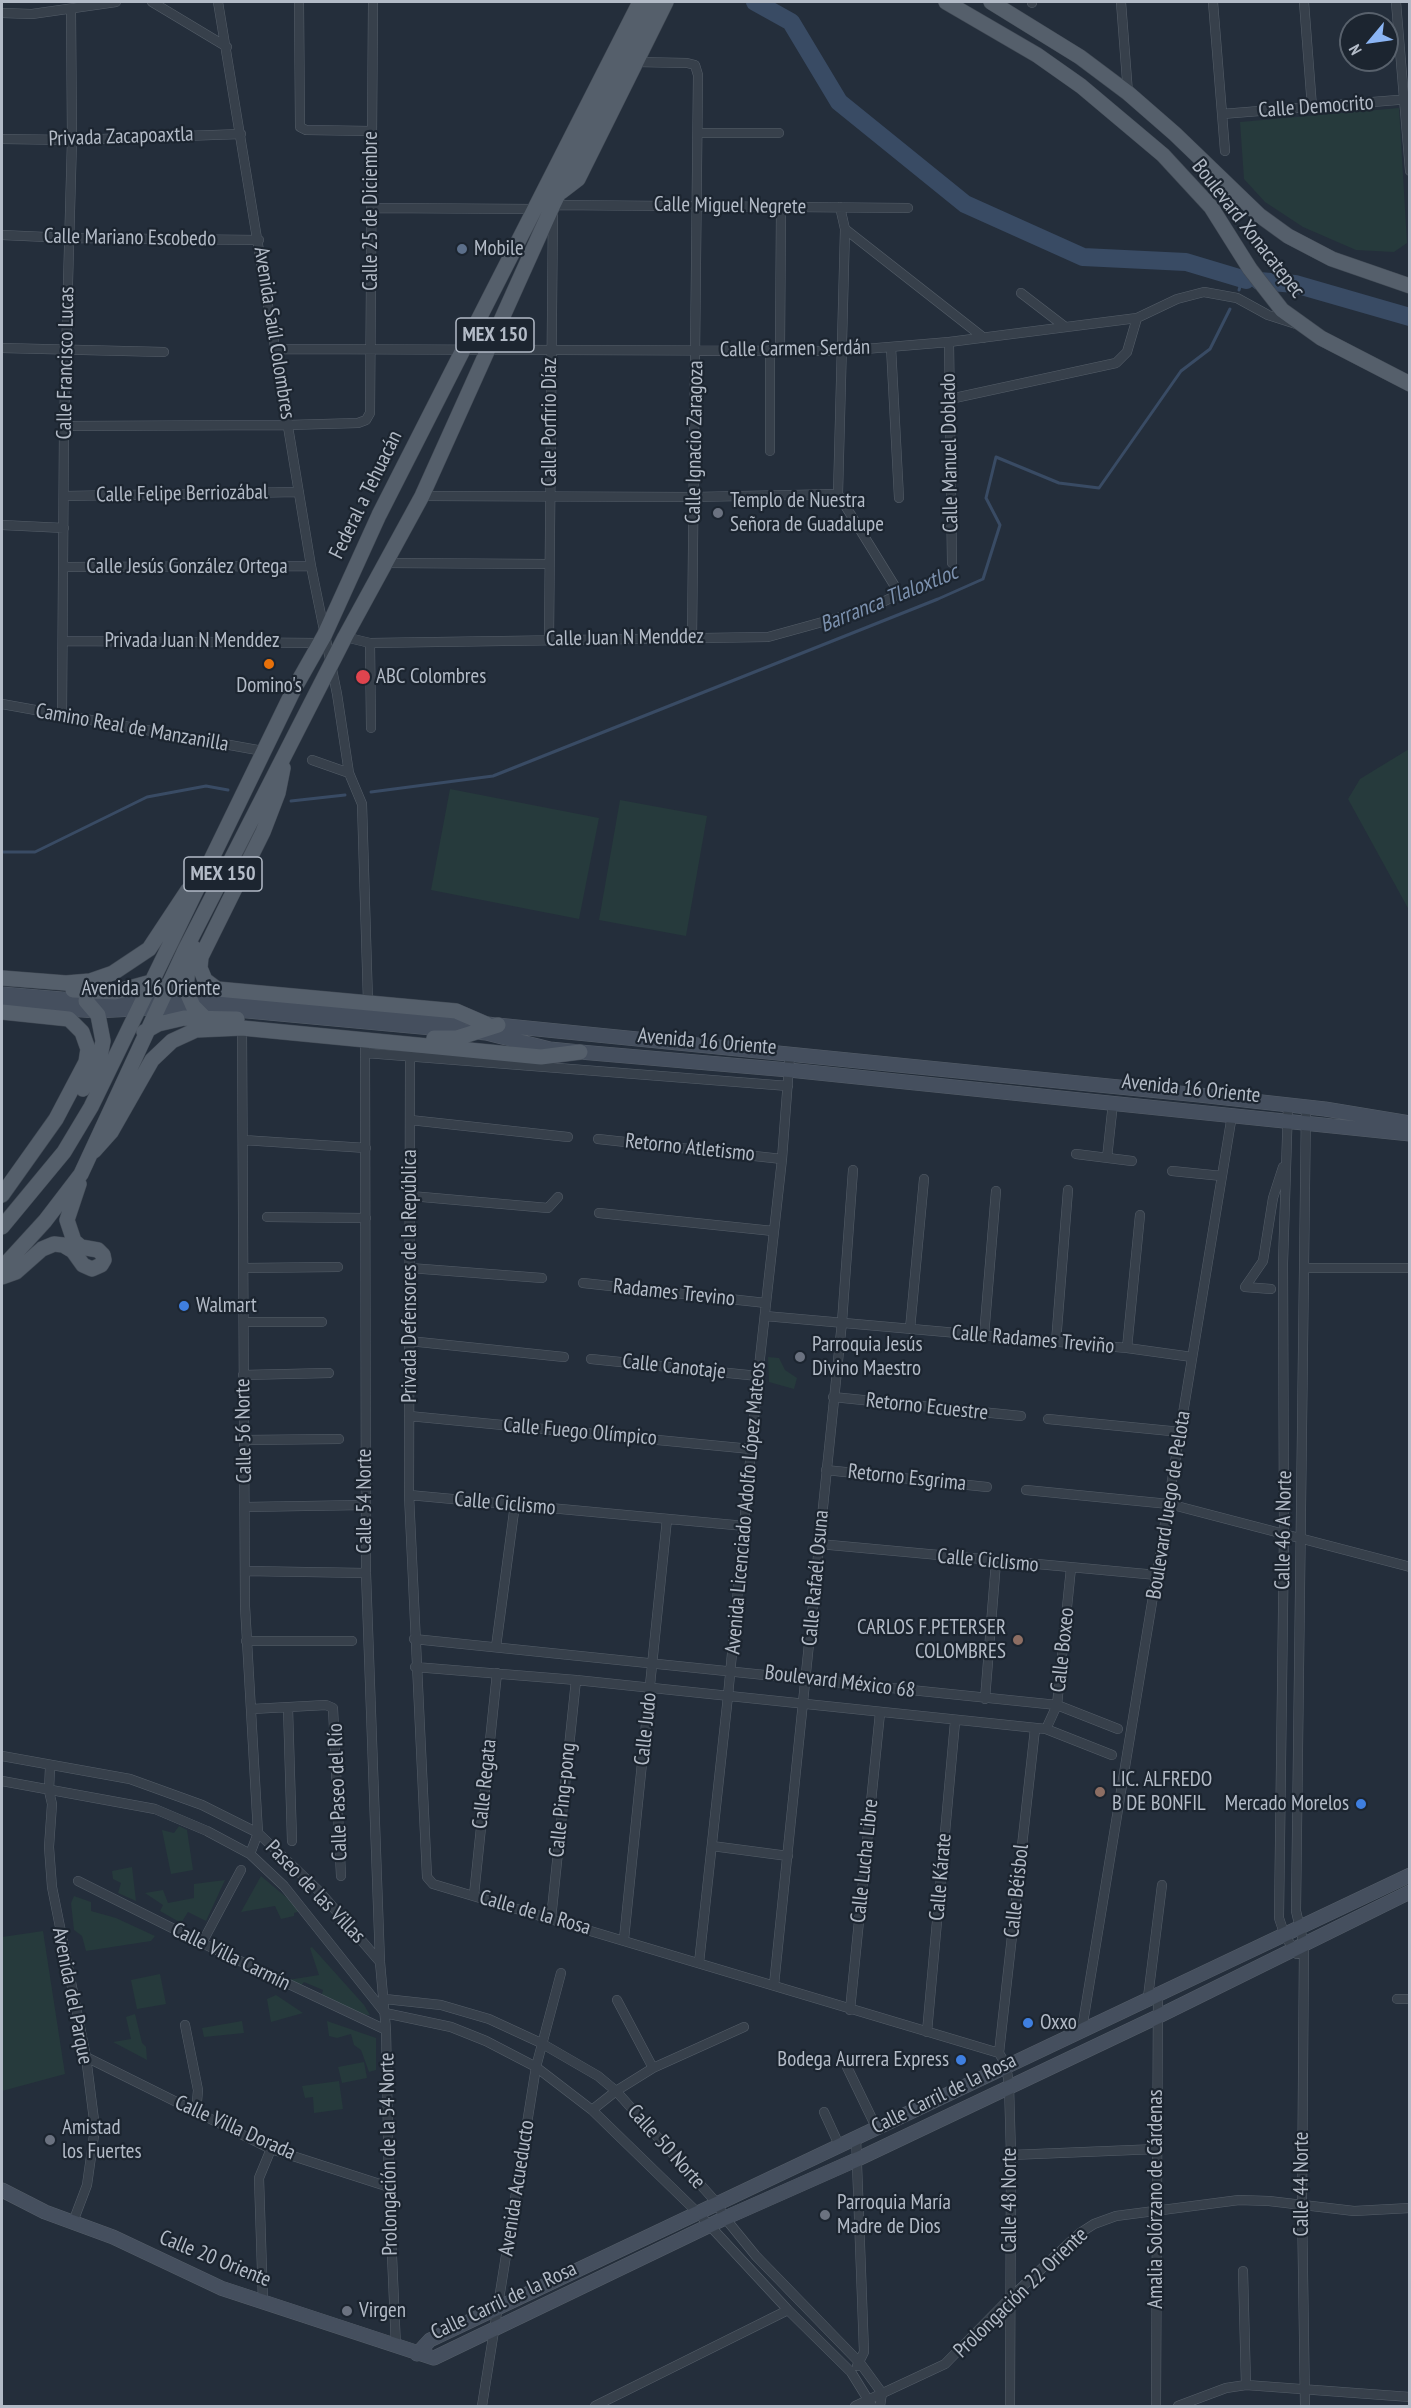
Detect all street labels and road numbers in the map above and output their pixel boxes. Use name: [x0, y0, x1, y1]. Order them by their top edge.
street label: Calle Democrito: [1257, 90, 1375, 124]
street label: Privada Zacapoaxtla: [48, 122, 194, 152]
street label: Calle 25 de Diciembre: [358, 131, 384, 291]
street label: Boulevard Xonacatepec: [1186, 155, 1310, 303]
street label: Calle Miguel Negrete: [654, 192, 806, 220]
street label: Calle Mariano Escobedo: [44, 224, 216, 252]
street label: Avenida Saúl Colombres: [248, 245, 300, 421]
street label: Calle Francisco Lucas: [52, 286, 80, 440]
road number: MEX 150: [456, 318, 534, 352]
street label: Calle Carmen Serdán: [720, 335, 870, 363]
street label: Calle Porfirio Díaz: [537, 358, 563, 486]
street label: Calle Ignacio Zaragoza: [681, 360, 709, 524]
street label: Calle Manuel Doblado: [936, 373, 964, 533]
street label: Federal a Tehuacán: [324, 427, 408, 563]
street label: Calle Felipe Berriozábal: [96, 480, 268, 508]
street label: Calle Jesús González Ortega: [86, 554, 288, 580]
street label: Calle Juan N Menddez: [546, 624, 704, 652]
street label: Privada Juan N Menddez: [104, 628, 280, 654]
street label: Camino Real de Manzanilla: [34, 699, 230, 757]
road number: MEX 150: [184, 857, 262, 891]
street label: Avenida 16 Oriente: [81, 976, 221, 1002]
street label: Avenida 16 Oriente: [637, 1023, 777, 1061]
street label: Avenida 16 Oriente: [1120, 1069, 1262, 1109]
street label: Retorno Atletismo: [624, 1129, 756, 1167]
street label: Privada Defensores de la República: [397, 1149, 423, 1403]
street label: Radames Trevino: [612, 1274, 736, 1312]
street label: Calle Radames Treviño: [951, 1320, 1115, 1360]
street label: Calle Canotaje: [621, 1349, 727, 1385]
street label: Avenida Licenciado Adolfo López Mateos: [721, 1361, 771, 1655]
street label: Calle 56 Norte: [230, 1378, 258, 1484]
street label: Retorno Ecuestre: [865, 1388, 989, 1426]
street label: Boulevard Juego de Pelota: [1142, 1409, 1196, 1601]
street label: Calle Fuego Olímpico: [502, 1413, 658, 1451]
street label: Calle 54 Norte: [352, 1449, 378, 1553]
street label: Retorno Esgrima: [847, 1459, 967, 1497]
street label: Calle 46 A Norte: [1270, 1470, 1298, 1590]
street label: Calle Ciclismo: [453, 1487, 557, 1521]
street label: Calle Rafaél Osuna: [798, 1509, 834, 1647]
street label: Calle Ciclismo: [936, 1544, 1040, 1578]
street label: Calle Boxeo: [1046, 1606, 1080, 1694]
street label: Boulevard México 68: [763, 1660, 917, 1704]
street label: Calle Judo: [630, 1691, 662, 1767]
street label: Calle Paseo del Río: [323, 1723, 353, 1861]
street label: Calle Regata: [468, 1738, 502, 1830]
street label: Calle Ping-pong: [544, 1741, 582, 1859]
street label: Calle Lucha Libre: [846, 1798, 884, 1924]
street label: Calle Kárate: [925, 1832, 957, 1922]
street label: Paseo de las Villas: [260, 1835, 370, 1949]
street label: Calle Béisbol: [1000, 1843, 1034, 1939]
street label: Calle de la Rosa: [477, 1885, 593, 1941]
street label: Calle Villa Carmín: [168, 1918, 294, 1996]
street label: Avenida del Parque: [46, 1925, 98, 2067]
street label: Calle Carril de la Rosa: [868, 2048, 1020, 2140]
street label: Prolongación de la 54 Norte: [375, 2052, 403, 2256]
street label: Amalia Solórzano de Cárdenas: [1143, 2089, 1169, 2309]
street label: Calle Villa Dorada: [171, 2090, 299, 2166]
street label: Calle 50 Norte: [622, 2100, 710, 2194]
street label: Avenida Acueducto: [494, 2118, 540, 2258]
street label: Calle 44 Norte: [1289, 2132, 1315, 2236]
street label: Calle 48 Norte: [997, 2148, 1023, 2252]
street label: Prolongación 22 Oriente: [949, 2223, 1093, 2363]
street label: Calle 20 Oriente: [156, 2225, 274, 2293]
street label: Calle Carril de la Rosa: [427, 2256, 581, 2346]

